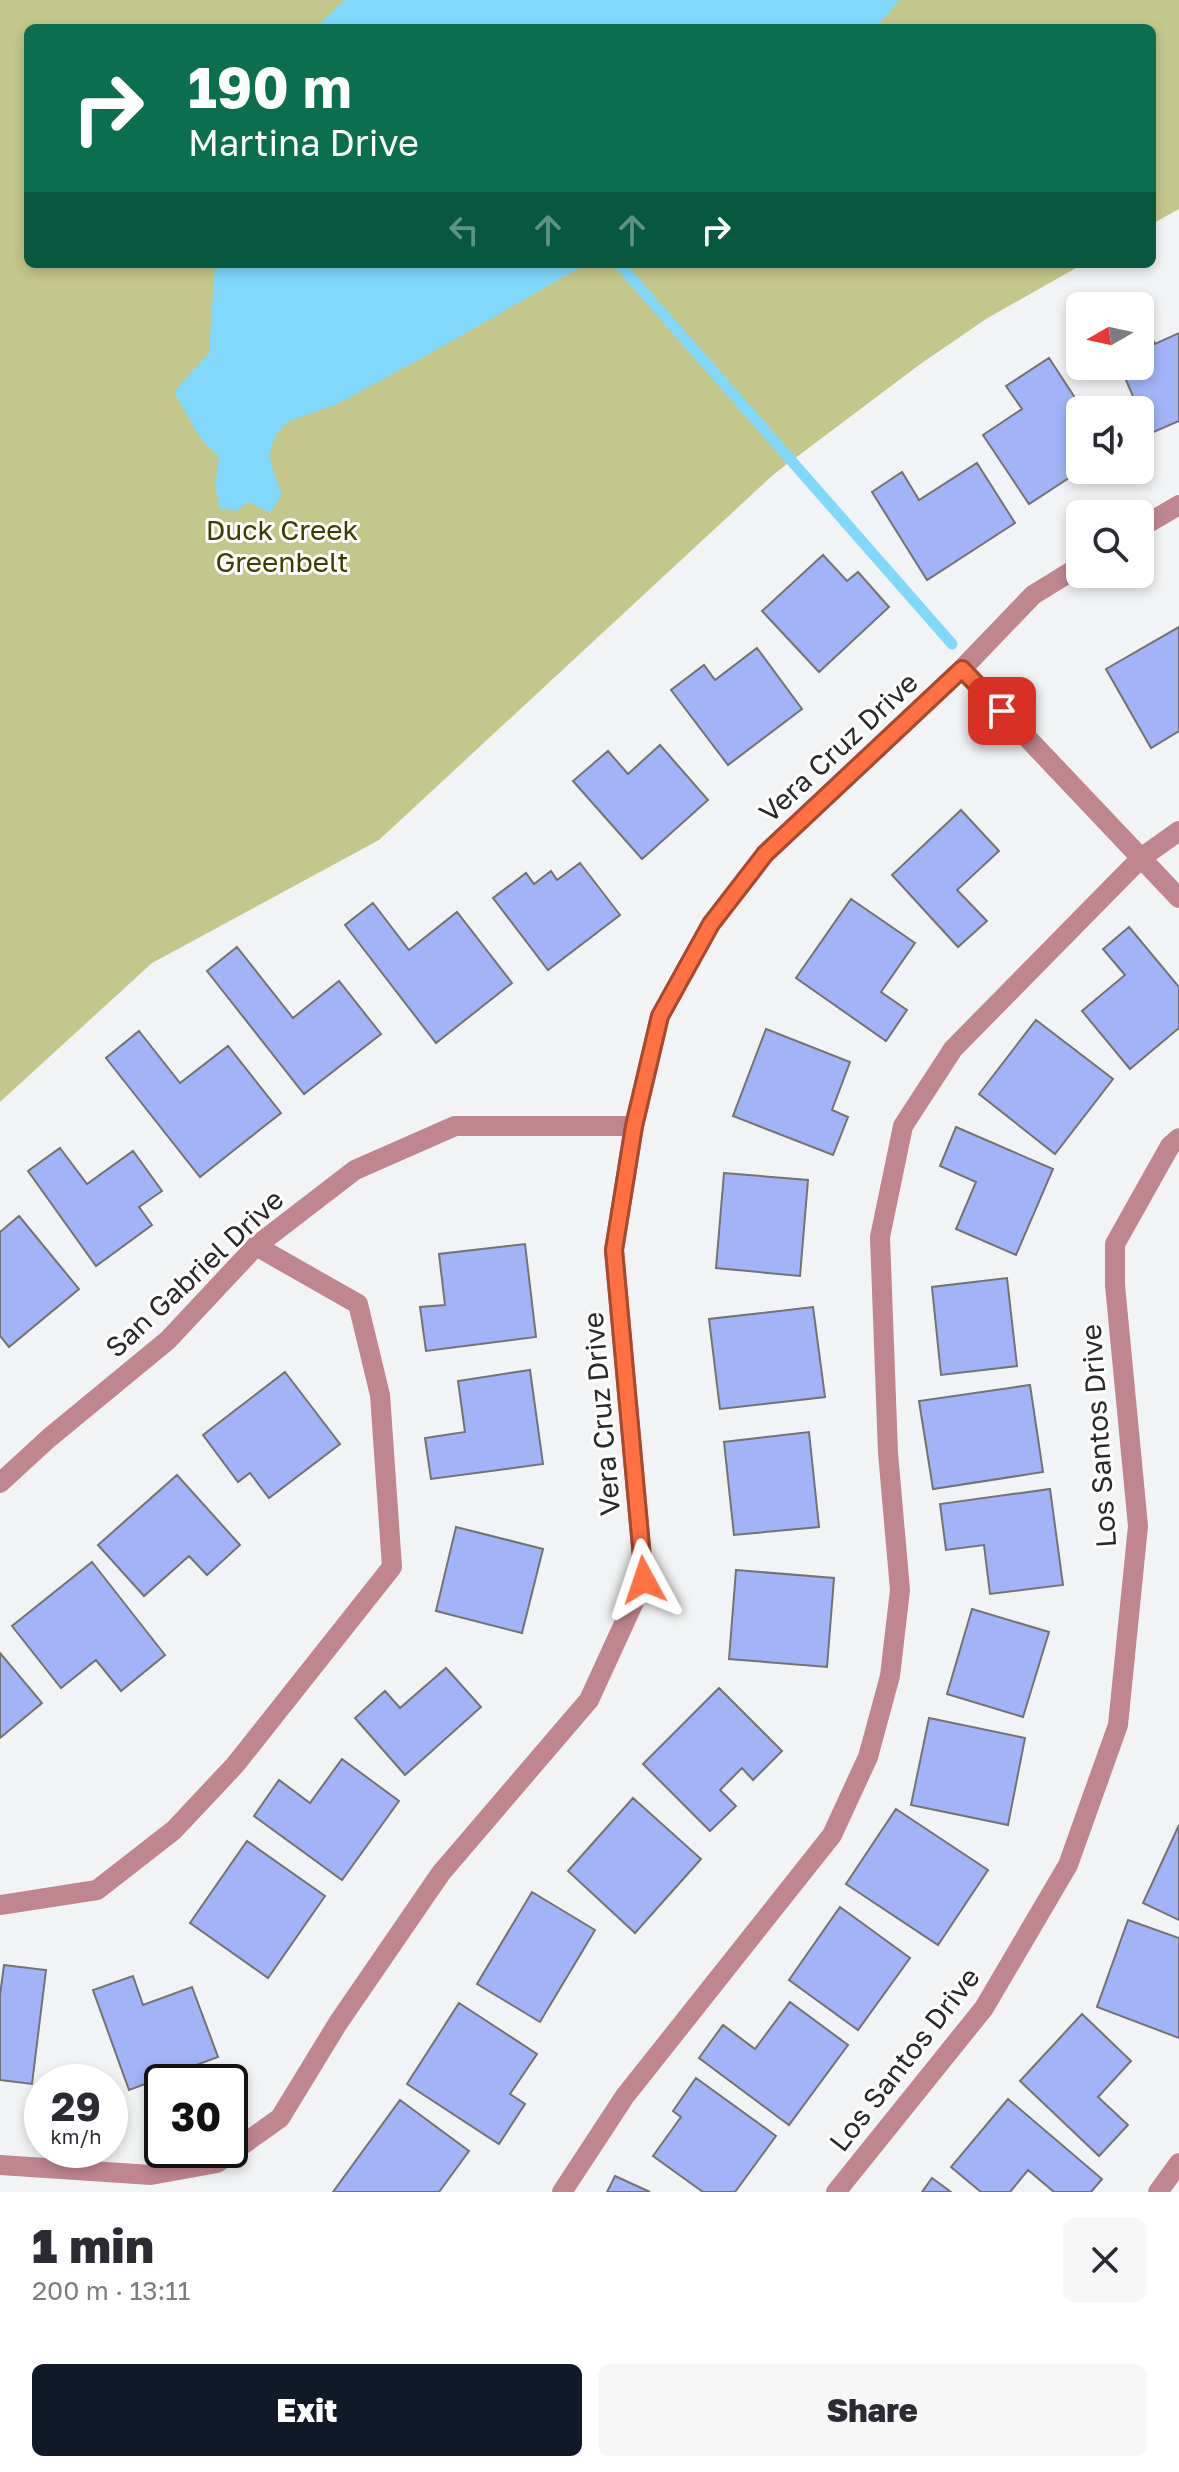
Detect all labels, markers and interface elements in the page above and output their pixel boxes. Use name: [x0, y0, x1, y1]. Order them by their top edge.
text: 190 m: [188, 53, 352, 120]
icon: right: [56, 56, 160, 160]
text: Martina Drive: [188, 121, 419, 164]
icon: left: [442, 208, 486, 252]
icon: ahead: [526, 208, 570, 252]
icon: ahead: [610, 208, 654, 252]
icon: right: [694, 208, 738, 252]
north arrow: [1066, 292, 1154, 380]
map controls: [1066, 292, 1154, 588]
button: sound: [1066, 396, 1154, 484]
button: search: [1066, 500, 1154, 588]
park label: Duck Creek Greenbelt: [206, 513, 358, 578]
street label: Vera Cruz Drive: [752, 665, 924, 829]
pin: [968, 677, 1036, 745]
icon: arrive: [980, 689, 1024, 733]
street label: San Gabriel Drive: [98, 1182, 290, 1364]
street label: Vera Cruz Drive: [576, 1311, 626, 1517]
street label: Los Santos Drive: [1074, 1323, 1122, 1549]
position arrow: [602, 1538, 686, 1622]
street label: Los Santos Drive: [822, 1960, 986, 2158]
speed limit sign: 30: [144, 2064, 248, 2168]
text: 29: [51, 2082, 101, 2130]
text: km/h: [51, 2124, 101, 2148]
text: 1 min: [32, 2216, 154, 2274]
button: close: [1063, 2218, 1147, 2302]
text: 200 m · 13:11: [32, 2275, 190, 2306]
button: Exit: [32, 2364, 582, 2456]
button: Share: [598, 2364, 1147, 2456]

